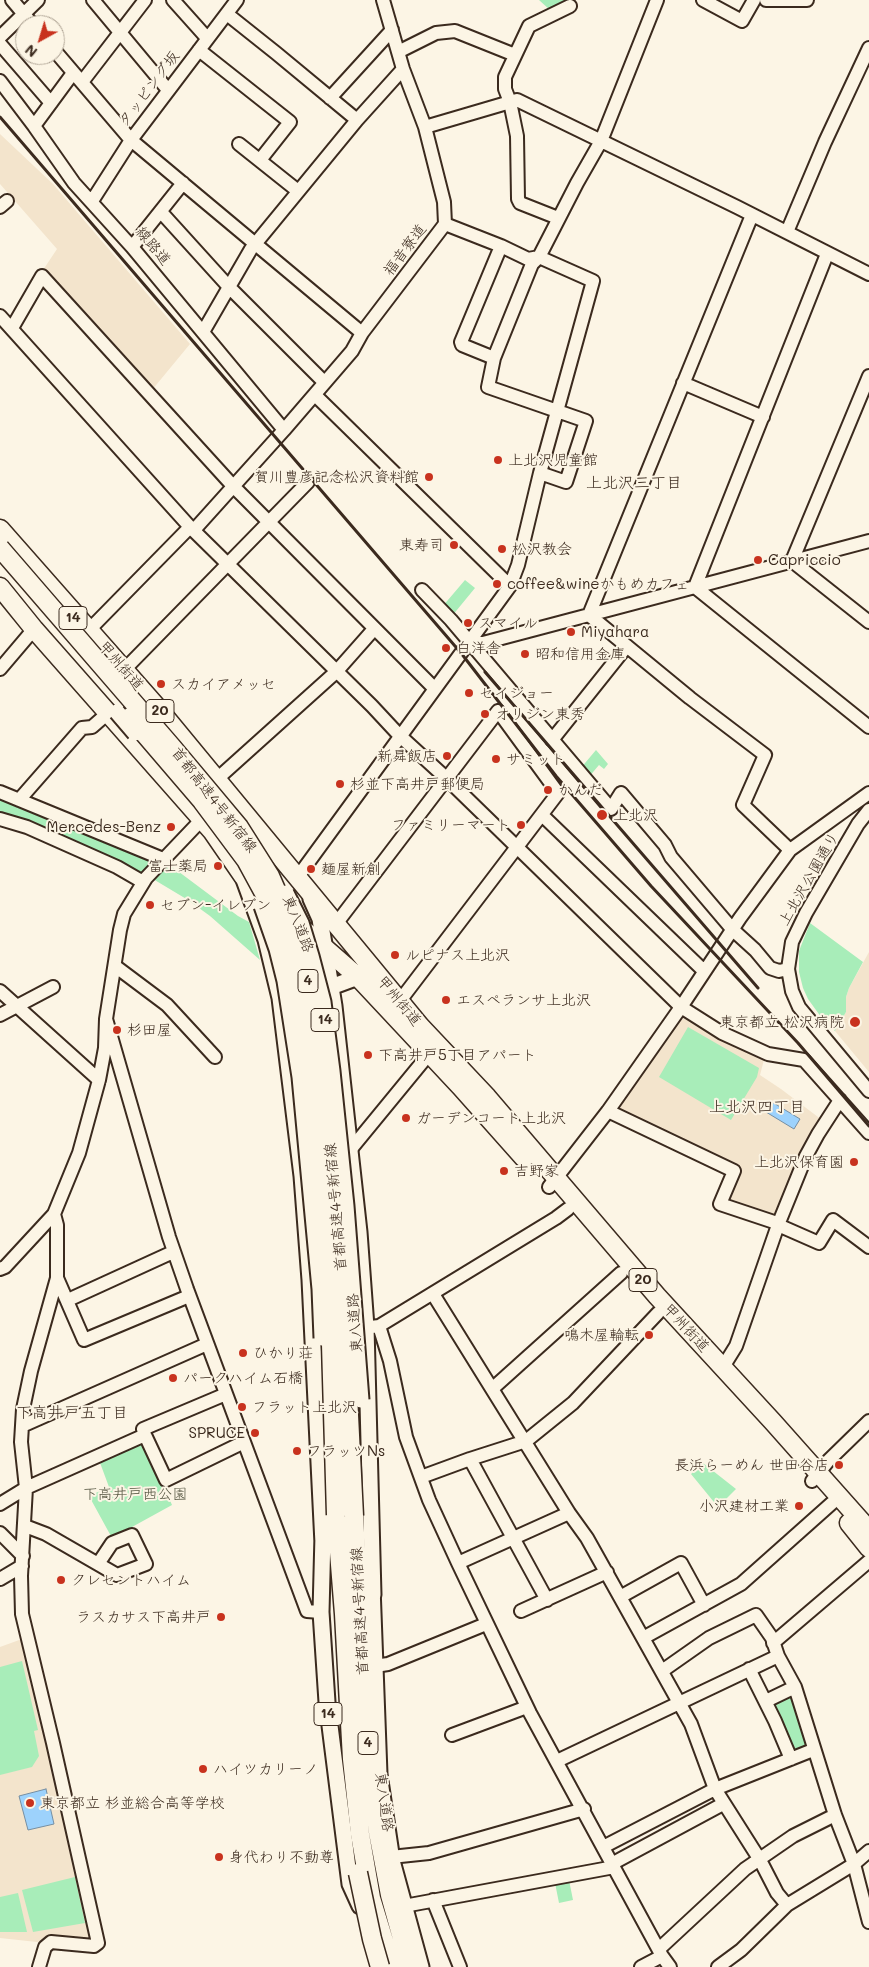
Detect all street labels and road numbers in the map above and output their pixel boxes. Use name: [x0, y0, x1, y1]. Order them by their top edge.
street label: タッピング坂: [115, 48, 183, 130]
street label: 福音寮道: [380, 221, 430, 279]
street label: 線路道: [132, 223, 174, 269]
road number: 14: [59, 606, 87, 630]
street label: 甲州街道: [95, 637, 147, 695]
road number: 20: [146, 699, 174, 722]
street label: 首都高速4号新宿線: [167, 744, 261, 856]
street label: 上北沢公園通り: [775, 829, 843, 929]
street label: 東八道路: [278, 893, 318, 955]
road number: 4: [298, 969, 318, 992]
street label: 甲州街道: [373, 972, 425, 1030]
road number: 14: [311, 1008, 339, 1032]
street label: 首都高速4号新宿線: [321, 1142, 351, 1272]
road number: 20: [629, 1268, 657, 1292]
street label: 東八道路: [344, 1292, 366, 1354]
street label: 甲州街道: [659, 1300, 713, 1356]
street label: 首都高速4号新宿線: [348, 1546, 372, 1676]
road number: 14: [314, 1702, 342, 1726]
road number: 4: [358, 1732, 378, 1755]
street label: 東八道路: [371, 1771, 397, 1833]

